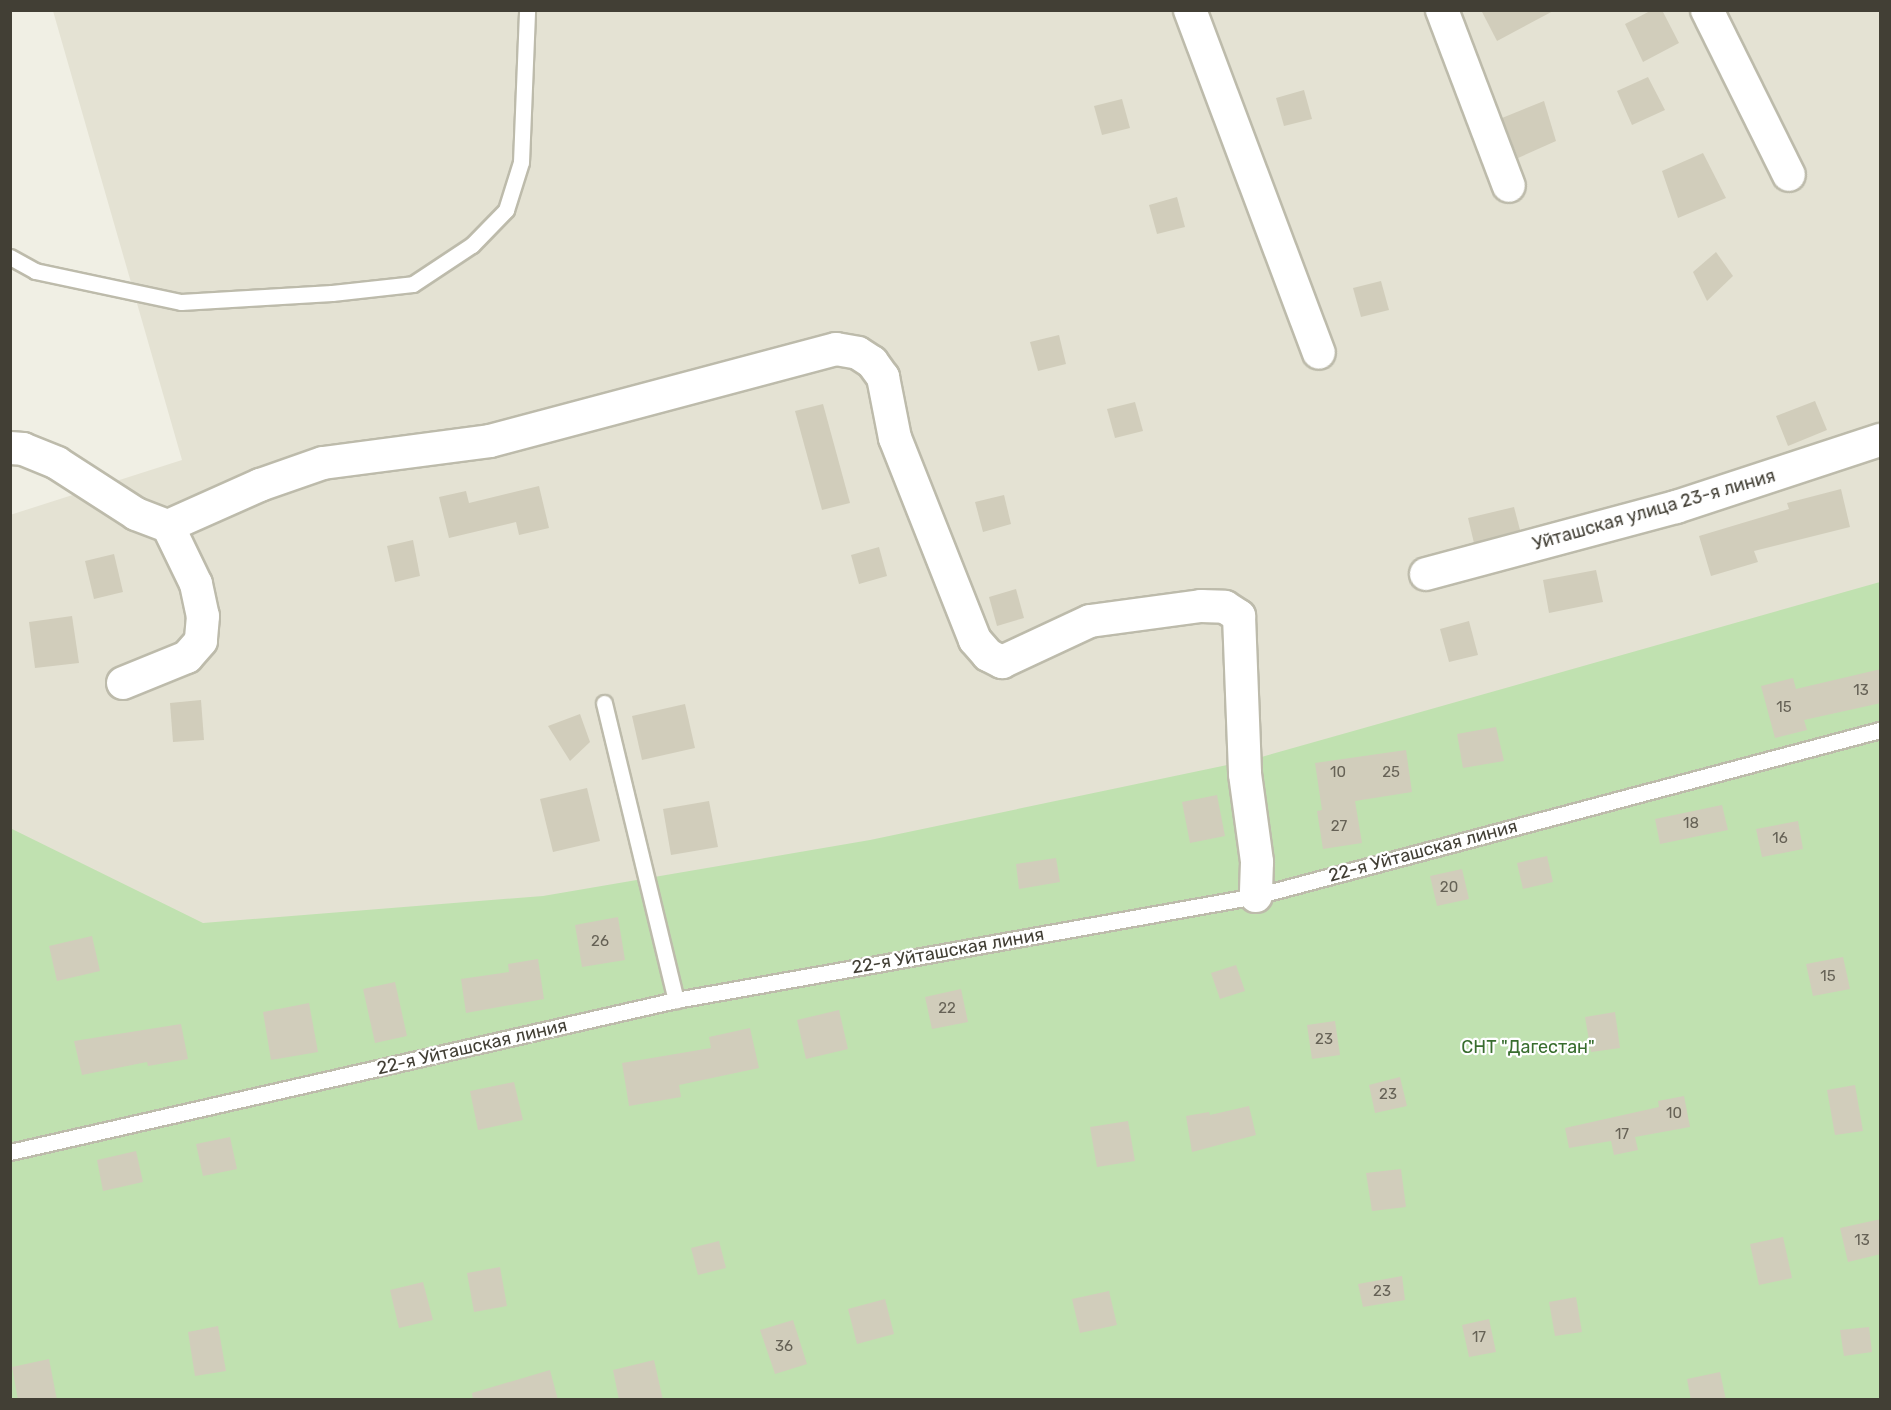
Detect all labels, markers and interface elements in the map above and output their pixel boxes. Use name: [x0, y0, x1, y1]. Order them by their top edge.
street label: Уйташская улица 23-я линия: [1530, 465, 1778, 555]
house number: 13: [1853, 682, 1869, 700]
house number: 15: [1776, 699, 1792, 717]
house number: 10: [1330, 764, 1346, 782]
house number: 25: [1382, 764, 1400, 782]
street label: 22-я Уйташская линия: [1326, 815, 1520, 887]
house number: 18: [1683, 815, 1699, 833]
house number: 27: [1331, 818, 1347, 836]
house number: 16: [1772, 830, 1788, 848]
house number: 20: [1440, 879, 1458, 897]
street label: 22-я Уйташская линия: [850, 923, 1046, 979]
house number: 26: [591, 933, 609, 951]
house number: 15: [1820, 968, 1836, 986]
house number: 22: [938, 1000, 956, 1018]
street label: 22-я Уйташская линия: [375, 1015, 569, 1079]
house number: 23: [1315, 1031, 1333, 1049]
park label: СНТ "Дагестан": [1461, 1036, 1595, 1058]
house number: 23: [1379, 1086, 1397, 1104]
house number: 10: [1666, 1105, 1682, 1123]
house number: 17: [1615, 1126, 1629, 1144]
house number: 13: [1854, 1232, 1870, 1250]
house number: 23: [1373, 1283, 1391, 1301]
house number: 17: [1472, 1329, 1486, 1347]
house number: 36: [775, 1338, 793, 1356]

